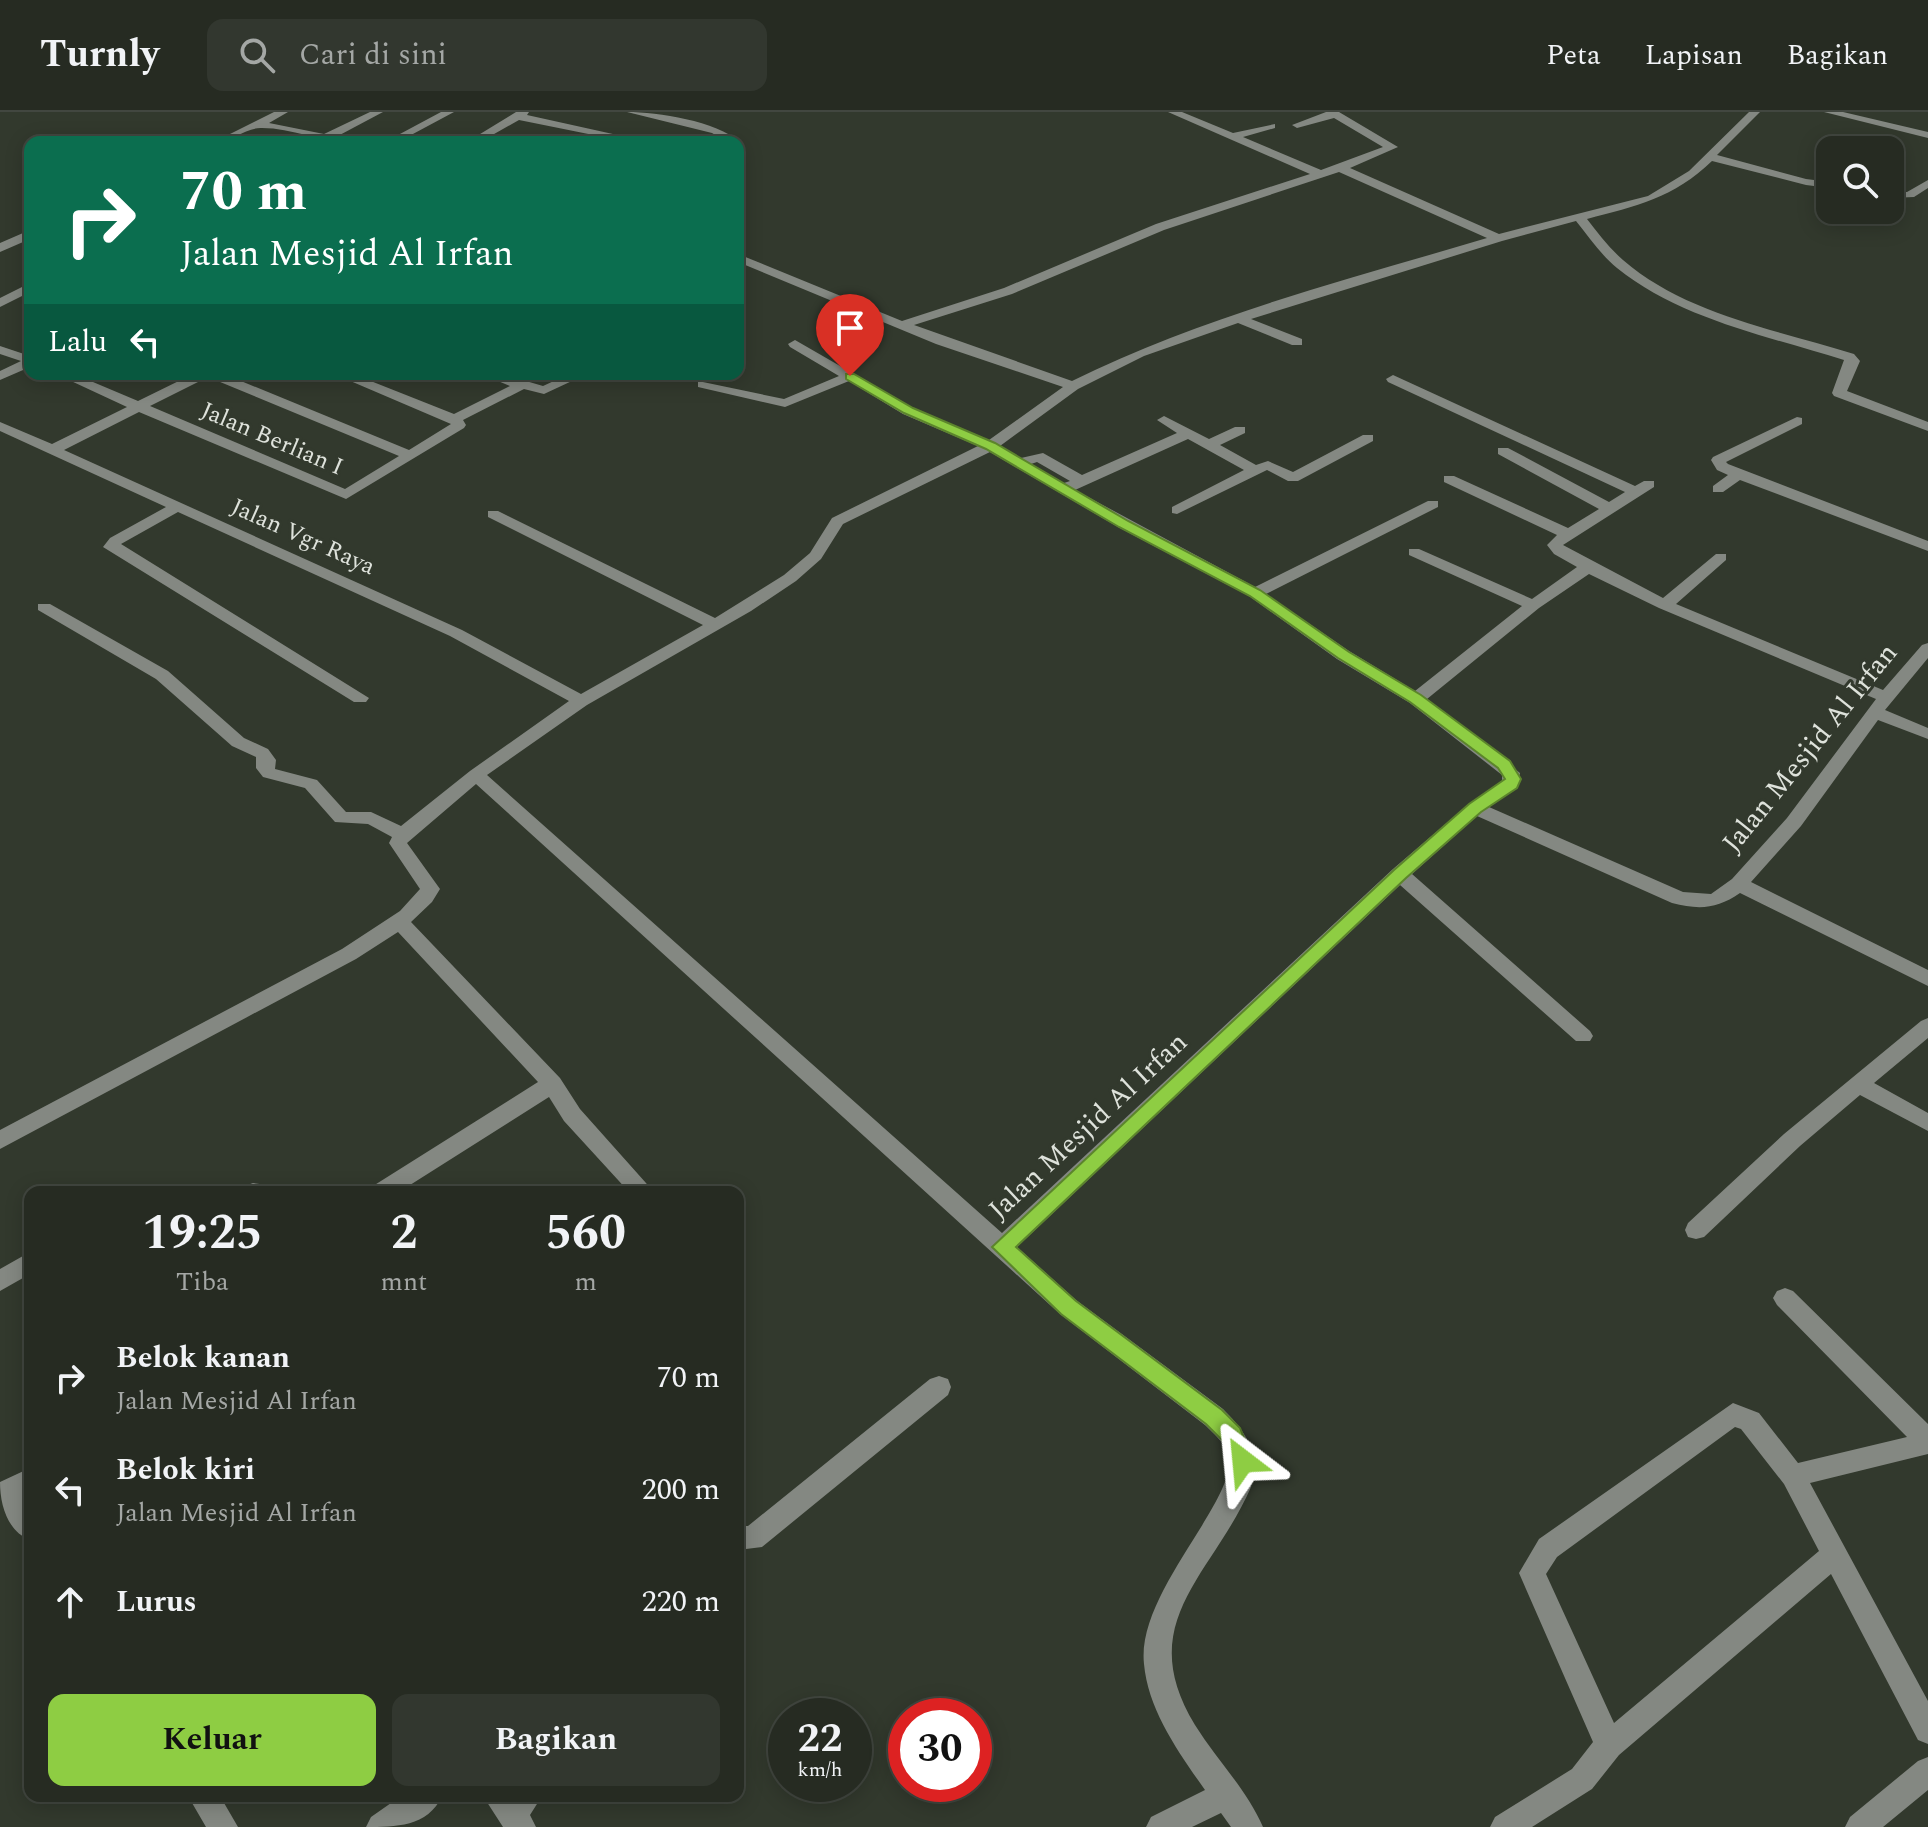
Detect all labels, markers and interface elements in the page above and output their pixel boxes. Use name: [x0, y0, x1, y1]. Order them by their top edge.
search box: [207, 19, 767, 91]
text: Turnly: [40, 26, 159, 84]
text: Cari di sini: [299, 32, 447, 78]
icon: search: [235, 33, 279, 77]
text: Peta: [1546, 34, 1601, 77]
text: Lapisan: [1645, 34, 1743, 77]
text: Bagikan: [1787, 34, 1888, 77]
map controls: [1816, 136, 1904, 224]
button: search: [1816, 136, 1904, 224]
text: 70 m: [180, 150, 307, 235]
icon: right: [48, 168, 152, 272]
text: Jalan Mesjid Al Irfan: [180, 227, 514, 282]
pin: [816, 294, 884, 376]
icon: arrive: [828, 306, 872, 350]
text: Lalu: [48, 319, 107, 365]
icon: left: [123, 320, 167, 364]
street label: Jalan Berlian I: [195, 393, 349, 485]
street label: Jalan Vgr Raya: [225, 489, 381, 585]
street label: Jalan Mesjid Al Irfan: [1712, 634, 1908, 862]
street label: Jalan Mesjid Al Irfan: [978, 1022, 1198, 1230]
text: 19:25: [142, 1197, 263, 1270]
text: 2: [390, 1197, 417, 1270]
text: 560: [545, 1197, 626, 1270]
text: Tiba: [176, 1262, 229, 1302]
text: mnt: [381, 1262, 427, 1302]
text: m: [574, 1262, 597, 1302]
text: Belok kanan: [116, 1335, 290, 1381]
text: 70 m: [657, 1355, 720, 1401]
icon: right: [48, 1356, 92, 1400]
text: Jalan Mesjid Al Irfan: [116, 1381, 357, 1421]
position arrow: [1201, 1419, 1285, 1503]
text: Belok kiri: [116, 1447, 255, 1493]
text: 200 m: [642, 1467, 720, 1513]
icon: left: [48, 1468, 92, 1512]
text: Jalan Mesjid Al Irfan: [116, 1493, 357, 1533]
text: Lurus: [116, 1579, 197, 1625]
text: 220 m: [642, 1579, 720, 1625]
icon: ahead: [48, 1580, 92, 1624]
button: Keluar: [48, 1694, 376, 1786]
button: Bagikan: [392, 1694, 720, 1786]
speed limit sign: 30: [888, 1698, 992, 1802]
text: 22: [798, 1709, 842, 1770]
text: km/h: [798, 1755, 843, 1785]

